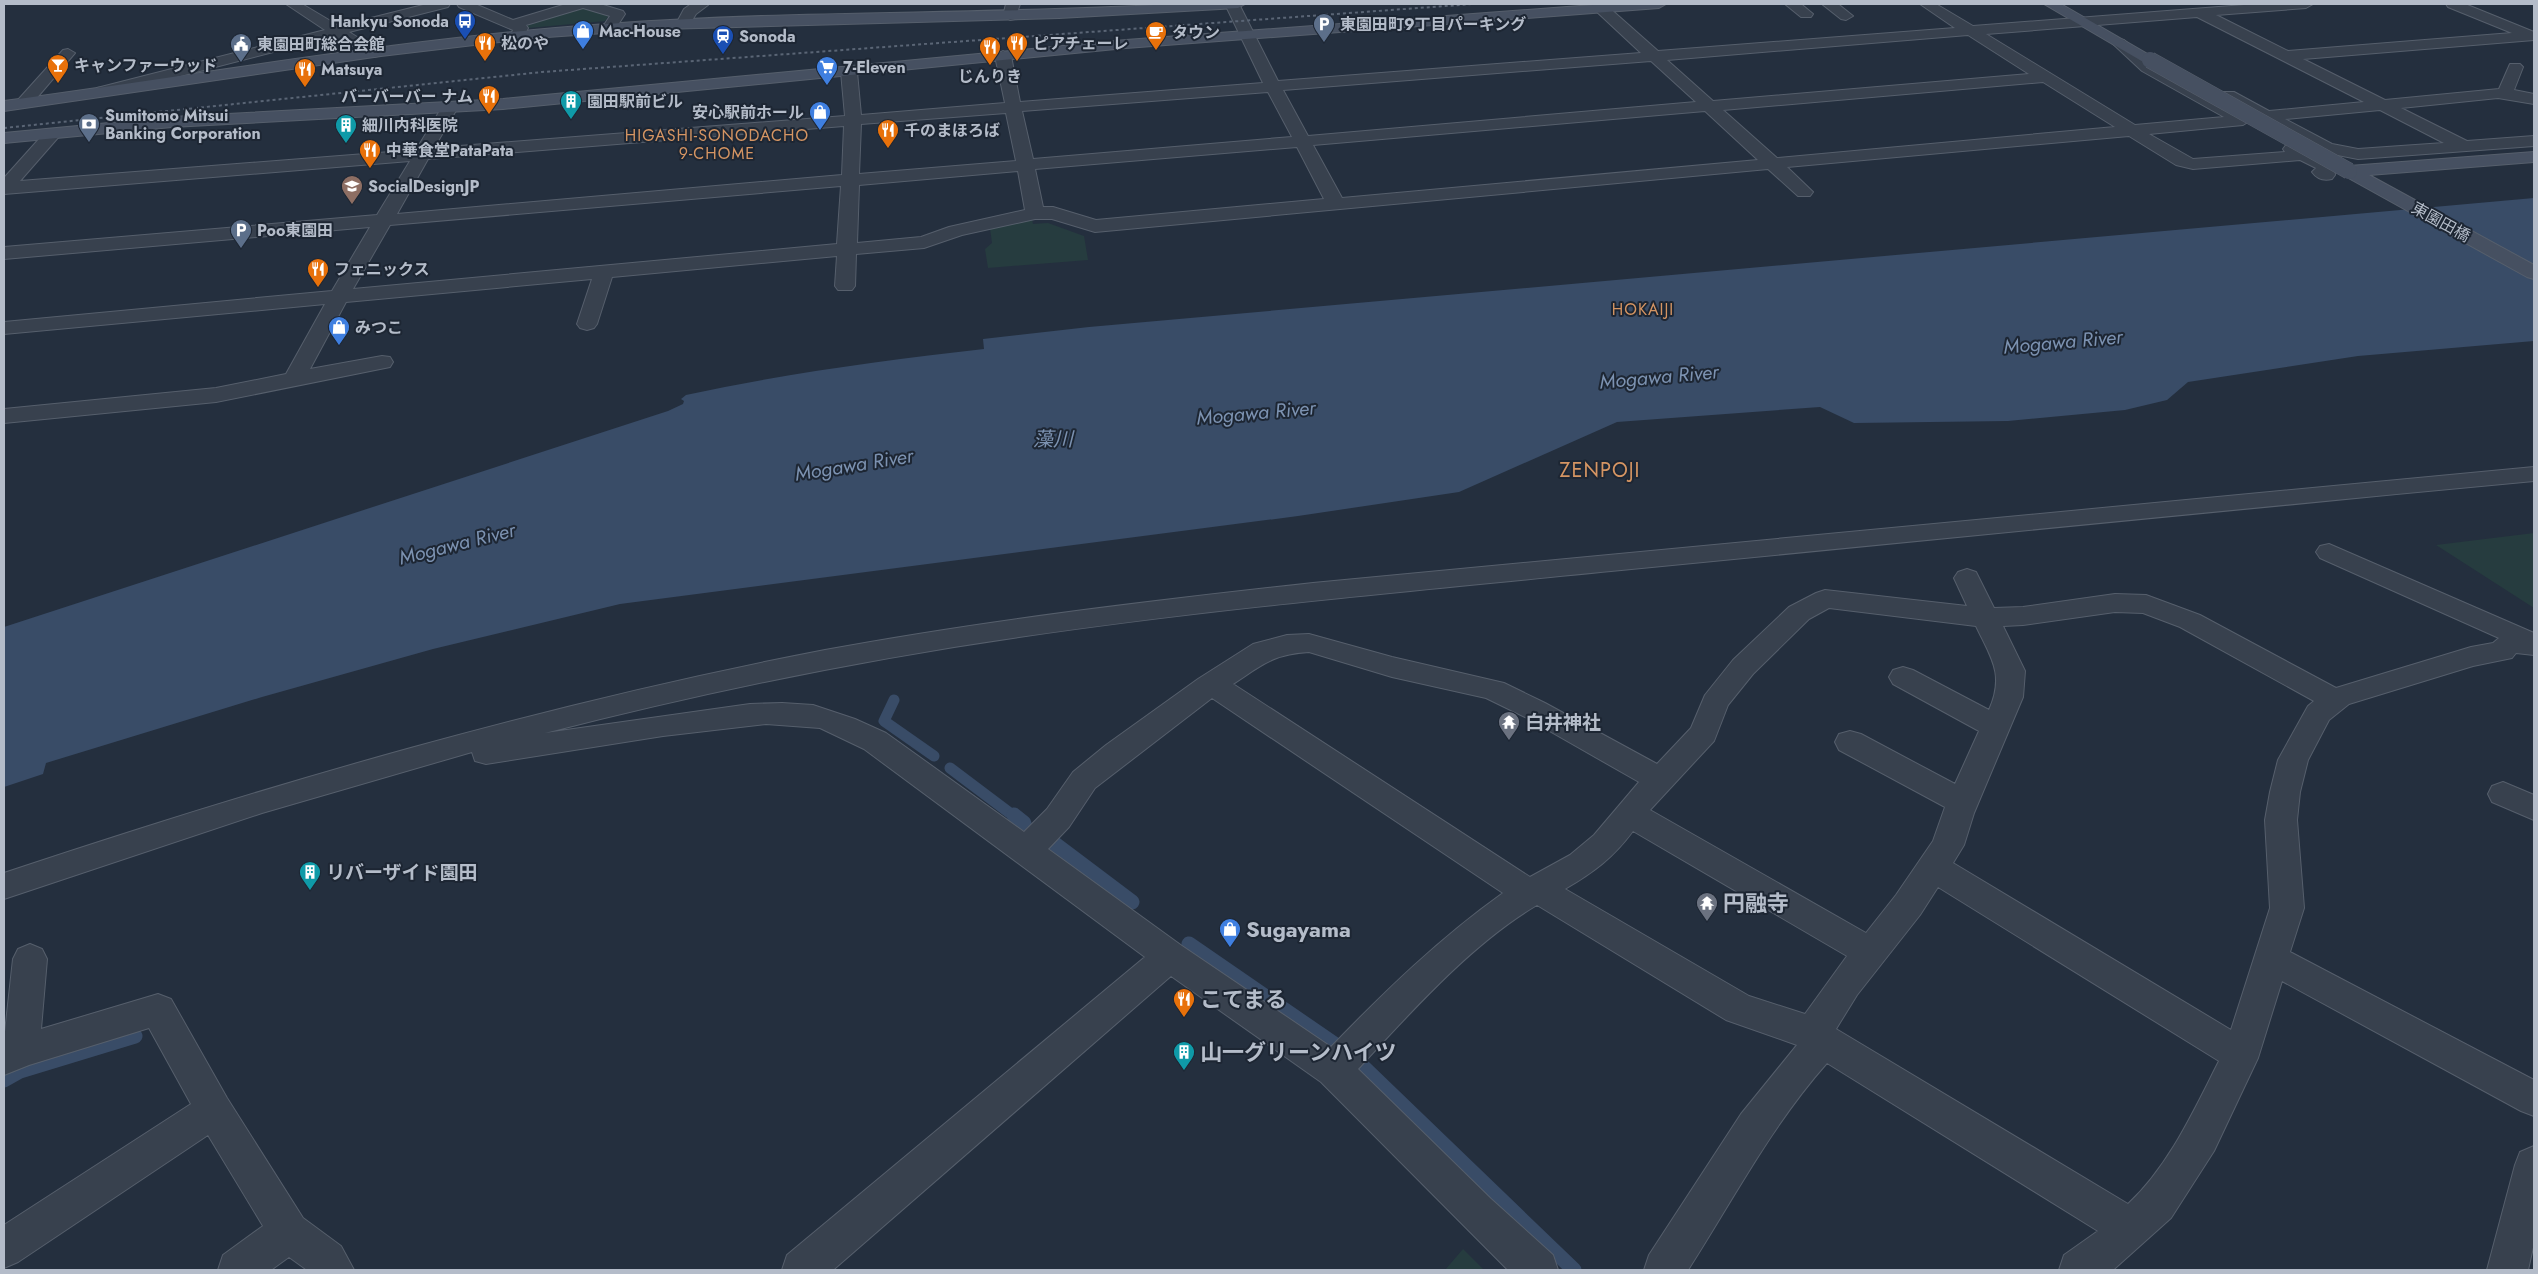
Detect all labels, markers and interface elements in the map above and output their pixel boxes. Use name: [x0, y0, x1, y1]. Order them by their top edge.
bus stop icon: Hankyu Sonoda: [453, 9, 477, 40]
place label: Hankyu Sonoda: [330, 10, 449, 33]
parking icon: 東園田町9丁目パーキング: [1312, 12, 1336, 43]
place label: 東園田町9丁目パーキング: [1340, 13, 1526, 36]
shop icon: Mac-House: [571, 19, 595, 50]
place label: Mac-House: [599, 20, 681, 43]
cafe icon: タウン: [1144, 20, 1168, 51]
place label: タウン: [1172, 21, 1220, 44]
station icon: Sonoda: [711, 24, 735, 55]
place label: Sonoda: [739, 25, 796, 48]
restaurant icon: 松のや: [473, 31, 497, 62]
restaurant icon: ピアチェーレ: [1005, 31, 1029, 62]
public building icon: 東園田町総合会館: [229, 32, 253, 63]
place label: 松のや: [501, 32, 549, 55]
place label: ピアチェーレ: [1033, 32, 1129, 55]
place label: 東園田町総合会館: [257, 33, 385, 56]
restaurant icon: じんりき: [978, 35, 1002, 66]
bar icon: キャンファーウッド: [46, 53, 70, 84]
place label: キャンファーウッド: [74, 54, 218, 77]
supermarket icon: 7-Eleven: [815, 55, 839, 86]
place label: 7-Eleven: [843, 56, 906, 79]
restaurant icon: Matsuya: [293, 57, 317, 88]
place label: Matsuya: [321, 58, 382, 81]
place label: じんりき: [958, 65, 1022, 88]
restaurant icon: バーバーバー ナム: [477, 84, 501, 115]
place label: バーバーバー ナム: [341, 85, 473, 108]
building icon: 園田駅前ビル: [559, 89, 583, 120]
place label: 園田駅前ビル: [587, 90, 683, 113]
shop icon: 安心駅前ホール: [808, 100, 832, 131]
place label: 安心駅前ホール: [692, 101, 804, 124]
place label: Sumitomo Mitsui Banking Corporation: [105, 104, 261, 145]
bank icon: Sumitomo Mitsui Banking Corporation: [77, 112, 101, 143]
building icon: 細川内科医院: [334, 113, 358, 144]
place label: 細川内科医院: [362, 114, 458, 137]
restaurant icon: 千のまほろば: [876, 118, 900, 149]
place label: 千のまほろば: [904, 119, 1000, 142]
district label: HIGASHI-SONODACHO 9-CHOME: [625, 124, 809, 165]
restaurant icon: 中華食堂PataPata: [358, 138, 382, 169]
place label: 中華食堂PataPata: [386, 139, 514, 162]
school or university icon: SocialDesignJP: [340, 174, 364, 205]
place label: SocialDesignJP: [368, 175, 480, 198]
street label: 東園田橋: [2407, 196, 2475, 248]
parking icon: Poo東園田: [229, 218, 253, 249]
place label: Poo東園田: [257, 219, 333, 242]
restaurant icon: フェニックス: [306, 257, 330, 288]
place label: フェニックス: [334, 258, 430, 281]
district label: HOKAIJI: [1612, 298, 1674, 321]
shop icon: みつこ: [327, 315, 351, 346]
place label: みつこ: [355, 316, 403, 339]
water label: Mogawa River: [2002, 322, 2125, 362]
water label: Mogawa River: [1598, 357, 1721, 397]
water label: Mogawa River: [1195, 393, 1318, 433]
water label: 藻川: [1033, 425, 1075, 454]
water label: Mogawa River: [793, 441, 917, 489]
district label: ZENPOJI: [1560, 456, 1640, 485]
water label: Mogawa River: [396, 515, 520, 573]
place label: 白井神社: [1525, 709, 1601, 736]
temple icon: 白井神社: [1497, 710, 1521, 741]
place label: リバーザイド園田: [326, 859, 478, 886]
building icon: リバーザイド園田: [298, 860, 322, 891]
place label: 円融寺: [1723, 887, 1789, 919]
temple icon: 円融寺: [1695, 891, 1719, 922]
place label: Sugayama: [1246, 913, 1351, 945]
shop icon: Sugayama: [1218, 917, 1242, 948]
place label: こてまる: [1200, 983, 1287, 1015]
restaurant icon: こてまる: [1172, 987, 1196, 1018]
place label: 山一グリーンハイツ: [1200, 1036, 1396, 1068]
building icon: 山一グリーンハイツ: [1172, 1040, 1196, 1071]

